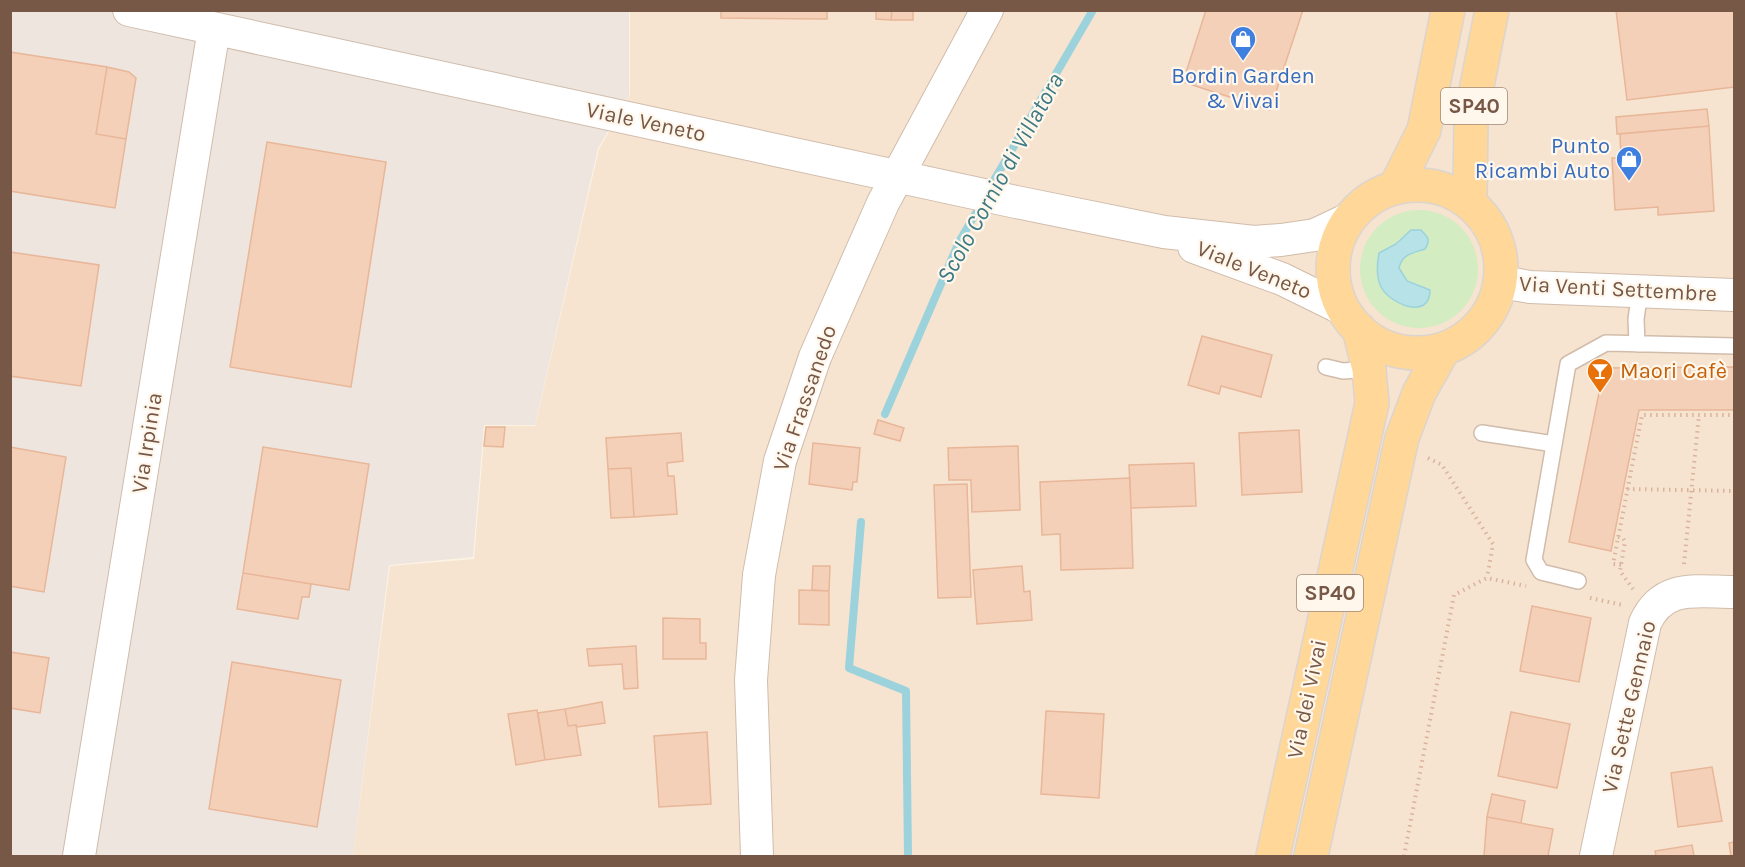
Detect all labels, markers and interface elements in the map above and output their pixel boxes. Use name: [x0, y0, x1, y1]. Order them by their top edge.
shop icon: Bordin Garden & Vivai: [1228, 24, 1258, 62]
place label: Bordin Garden & Vivai: [1171, 63, 1315, 114]
water label: Scolo Cornio di Villatora: [931, 68, 1069, 288]
road number: SP40: [1441, 88, 1507, 124]
street label: Viale Veneto: [584, 97, 708, 147]
place label: Punto Ricambi Auto: [1475, 133, 1610, 184]
shop icon: Punto Ricambi Auto: [1614, 144, 1644, 182]
street label: Viale Veneto: [1193, 235, 1315, 305]
street label: Via Venti Settembre: [1519, 271, 1717, 307]
street label: Via Frassanedo: [768, 322, 842, 474]
bar icon: Maori Cafè: [1585, 356, 1615, 394]
place label: Maori Cafè: [1620, 358, 1727, 384]
street label: Via Irpinia: [126, 391, 168, 495]
road number: SP40: [1297, 575, 1363, 611]
street label: Via Sette Gennaio: [1596, 618, 1662, 796]
street label: Via dei Vivai: [1282, 637, 1332, 761]

